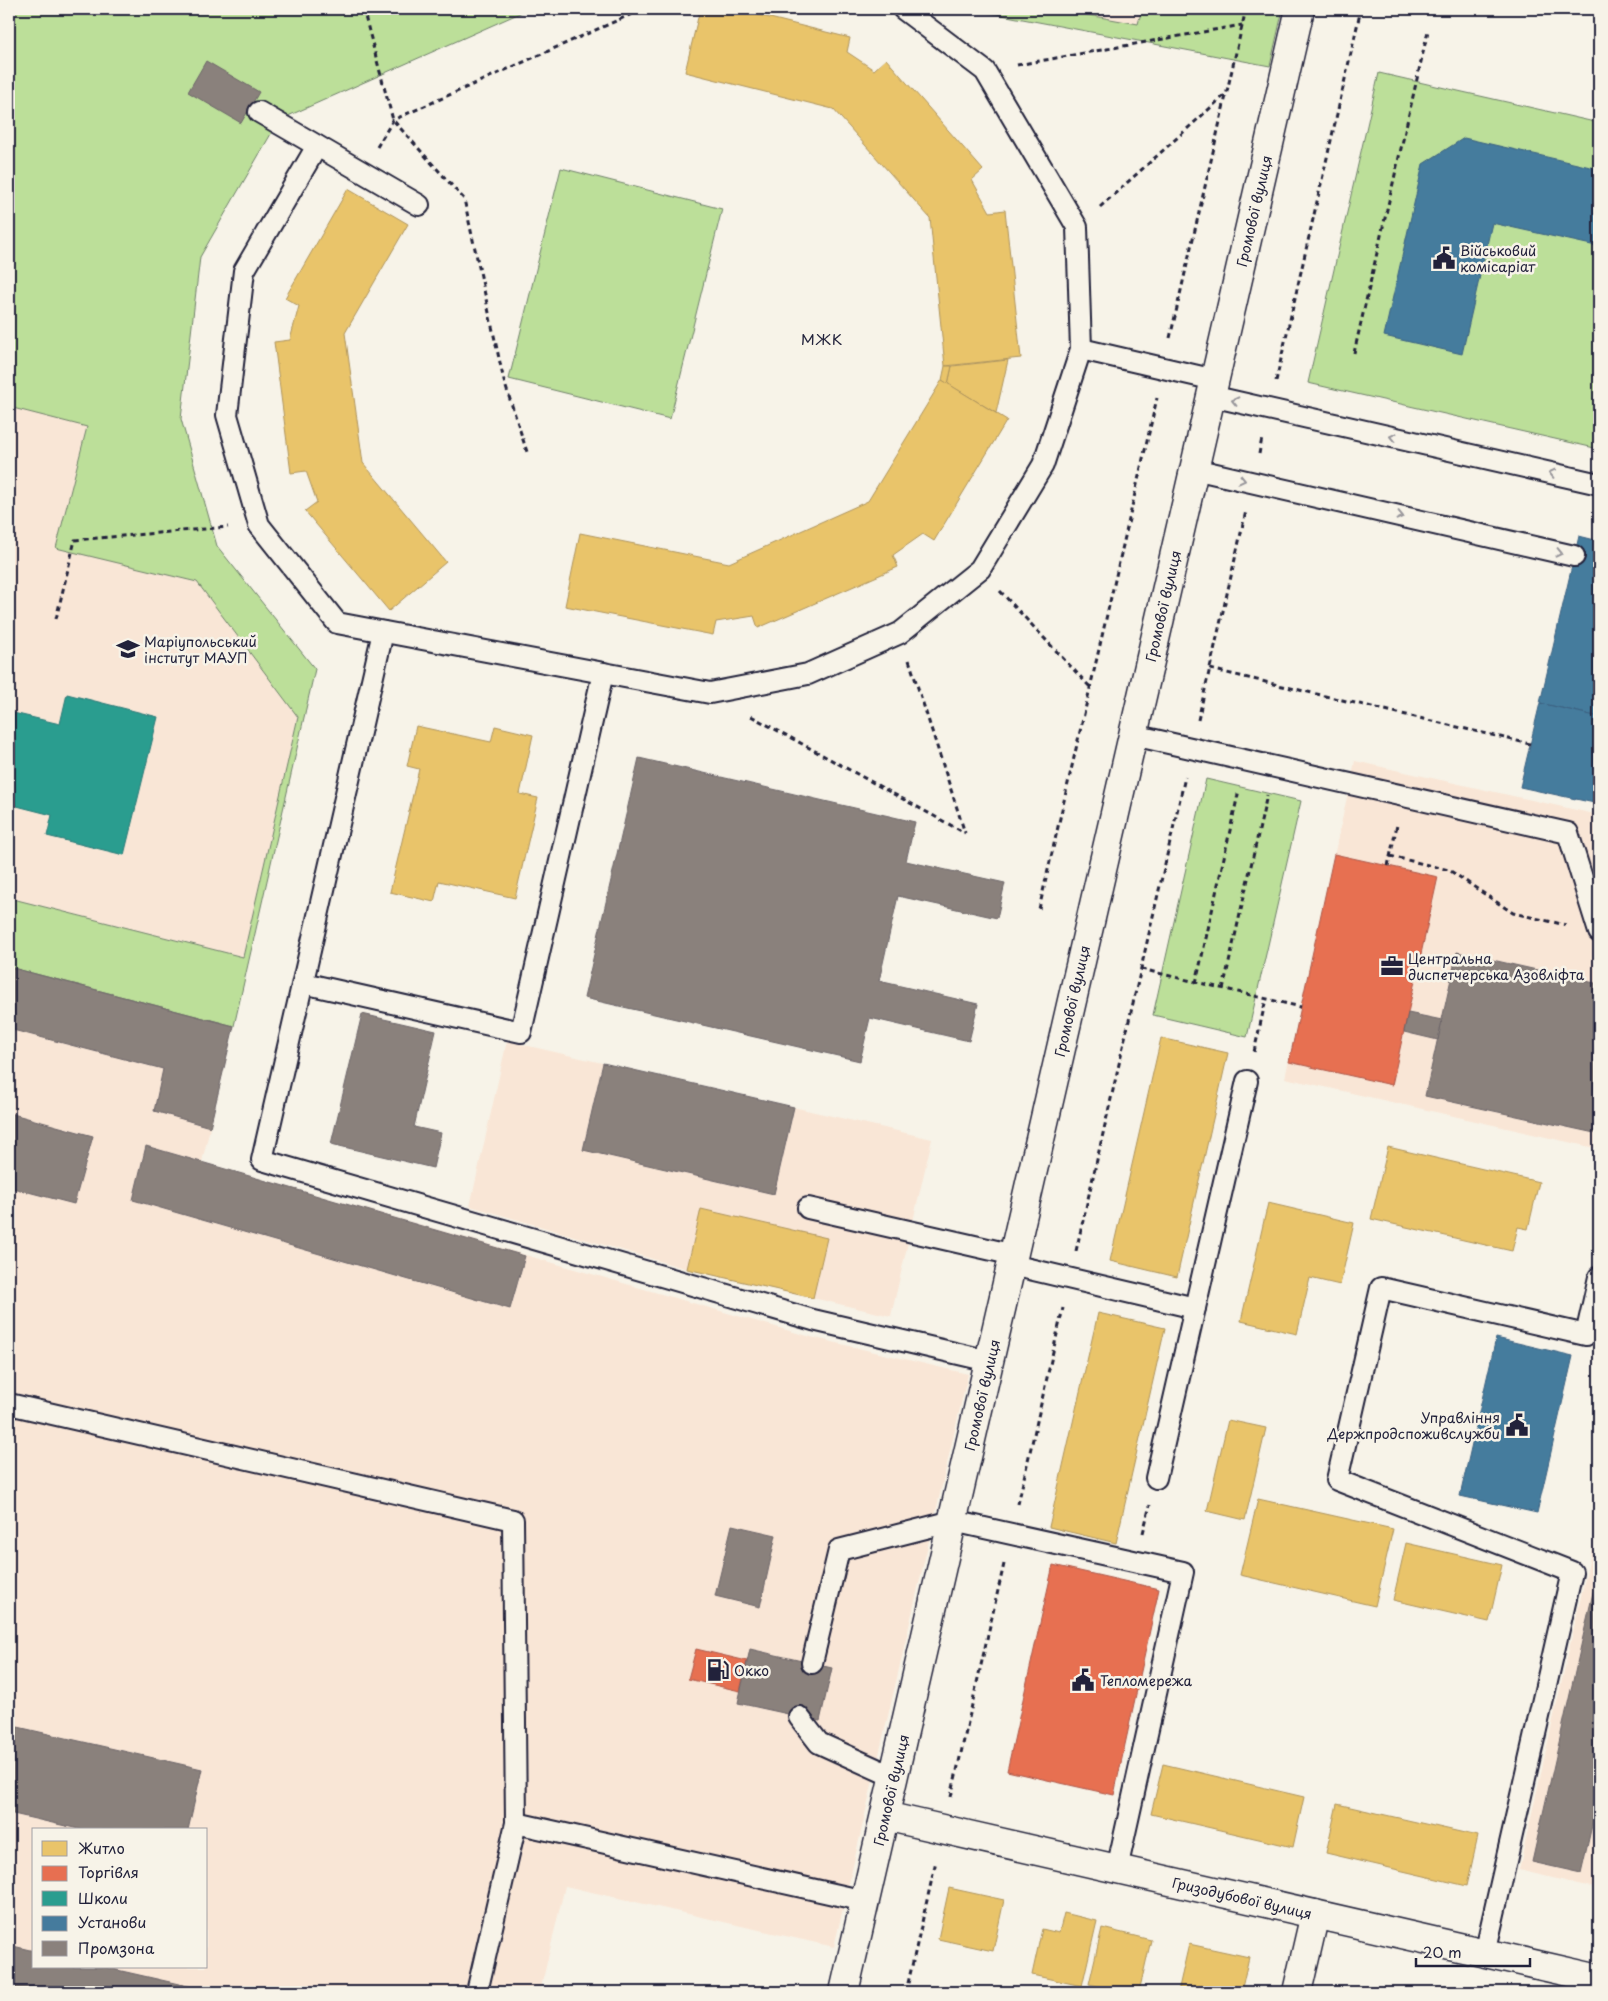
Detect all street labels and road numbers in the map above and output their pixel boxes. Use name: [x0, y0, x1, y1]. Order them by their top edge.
street label: Громової вулиця: [1231, 153, 1277, 269]
street label: Громової вулиця: [1140, 548, 1186, 664]
street label: Громової вулиця: [1049, 943, 1095, 1059]
street label: Громової вулиця: [959, 1337, 1005, 1453]
street label: Громової вулиця: [868, 1732, 914, 1848]
street label: Гризодубової вулиця: [1170, 1872, 1314, 1924]

